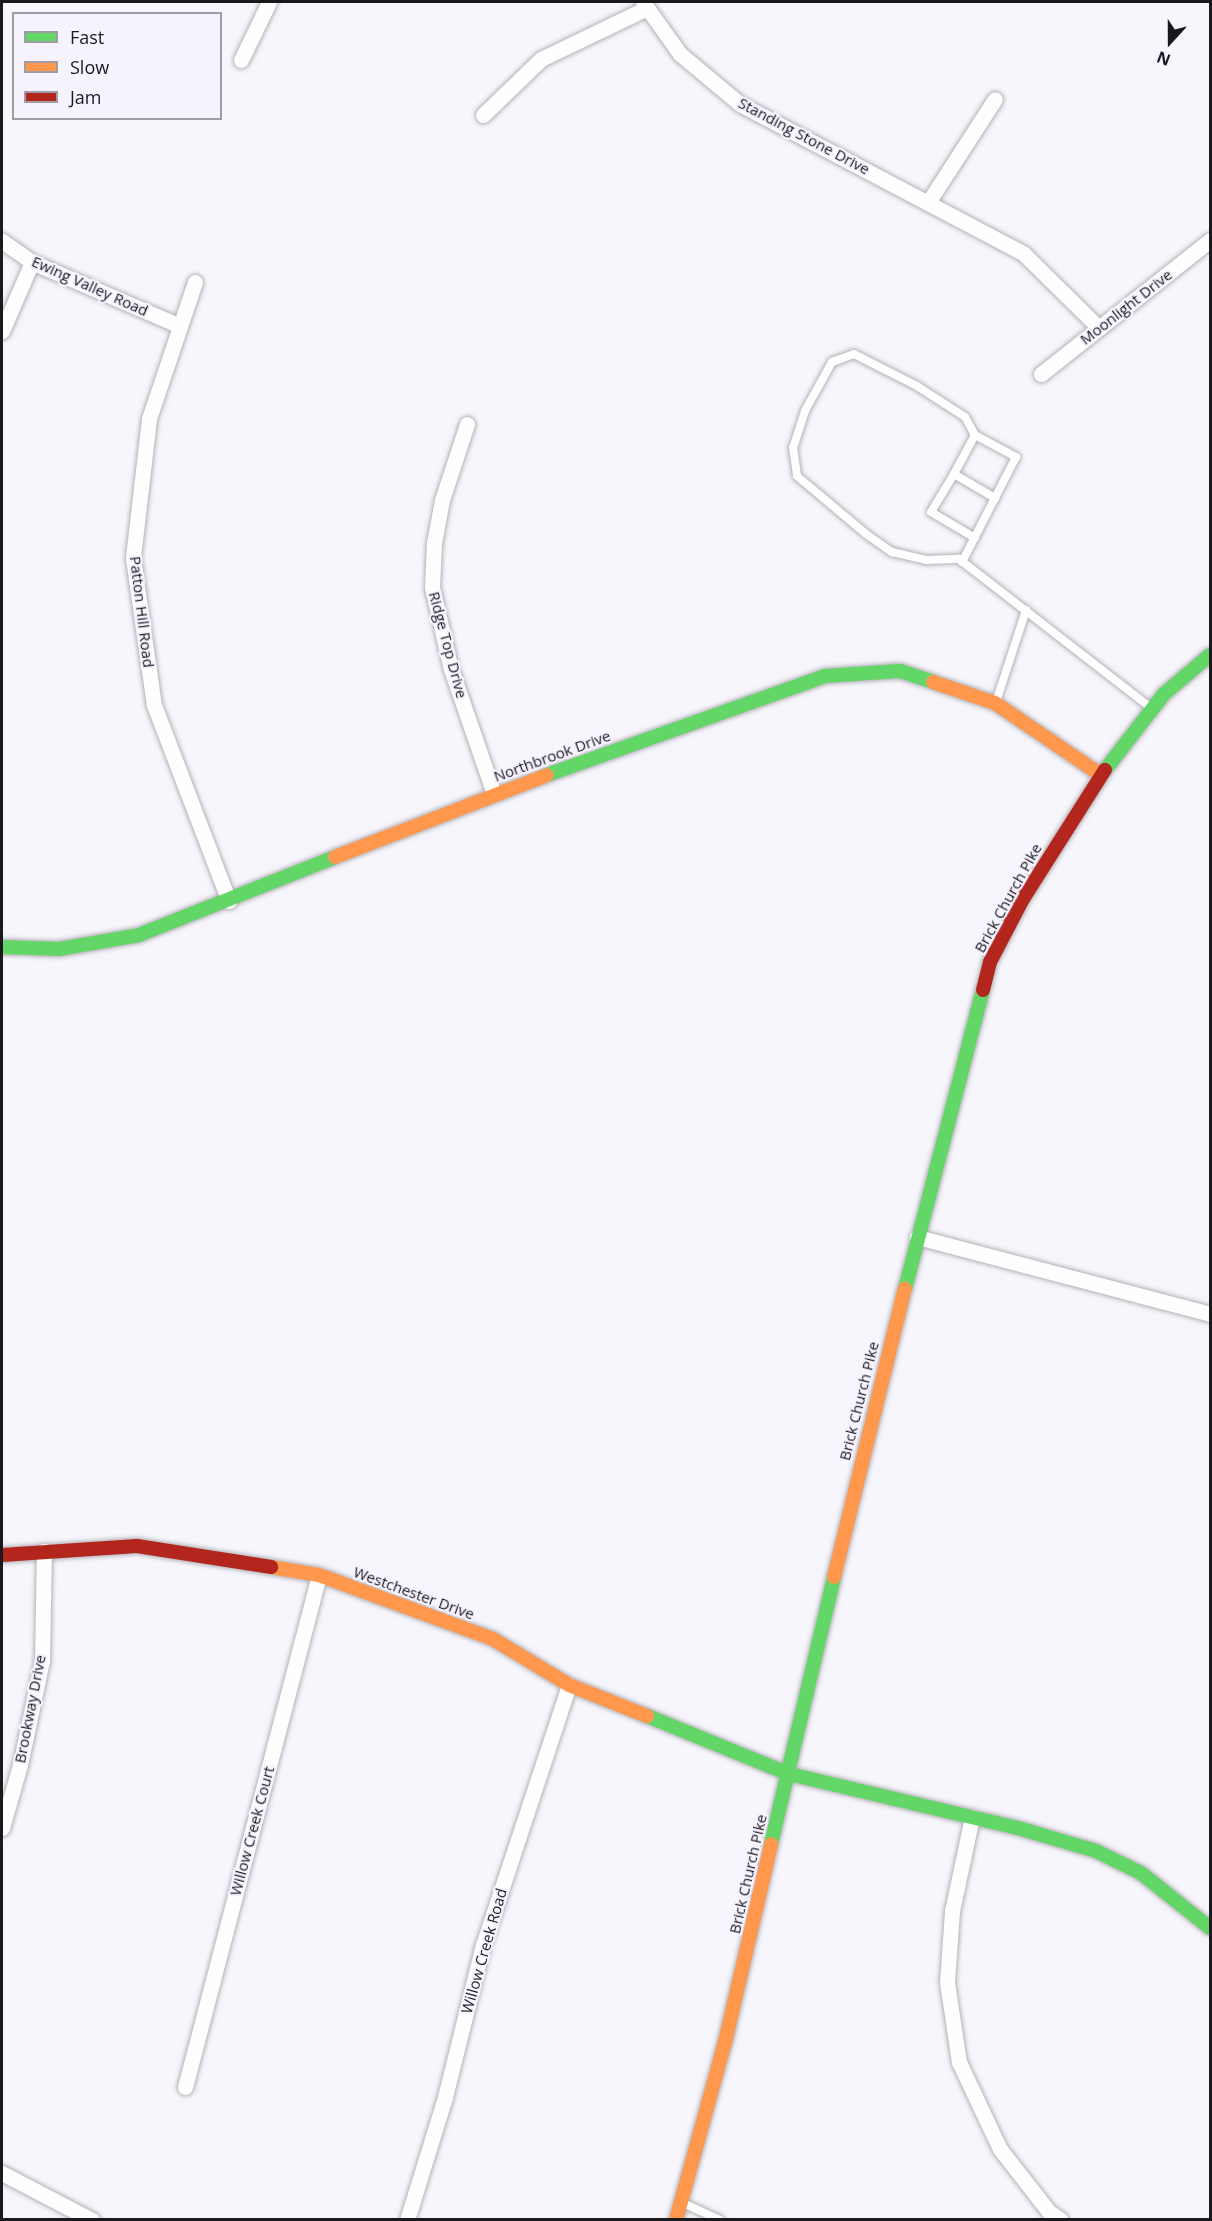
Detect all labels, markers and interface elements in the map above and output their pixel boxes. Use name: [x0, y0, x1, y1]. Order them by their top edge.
legend: [12, 12, 222, 120]
north arrow: [1140, 12, 1200, 72]
text: Fast: [70, 25, 104, 49]
text: N: [1154, 46, 1174, 71]
text: Slow: [70, 55, 109, 79]
text: Jam: [70, 85, 102, 109]
street label: Standing Stone Drive: [735, 94, 873, 178]
street label: Ewing Valley Road: [29, 252, 151, 320]
street label: Moonlight Drive: [1076, 266, 1176, 348]
street label: Patton Hill Road: [126, 555, 158, 669]
street label: Ridge Top Drive: [425, 590, 471, 700]
street label: Northbrook Drive: [491, 727, 613, 785]
street label: Brick Church Pike: [971, 840, 1045, 956]
street label: Brick Church Pike: [836, 1340, 882, 1462]
street label: Westchester Drive: [351, 1563, 477, 1623]
street label: Brookway Drive: [11, 1653, 49, 1765]
street label: Willow Creek Court: [226, 1764, 278, 1898]
street label: Brick Church Pike: [726, 1813, 770, 1935]
street label: Willow Creek Road: [457, 1886, 511, 2016]

